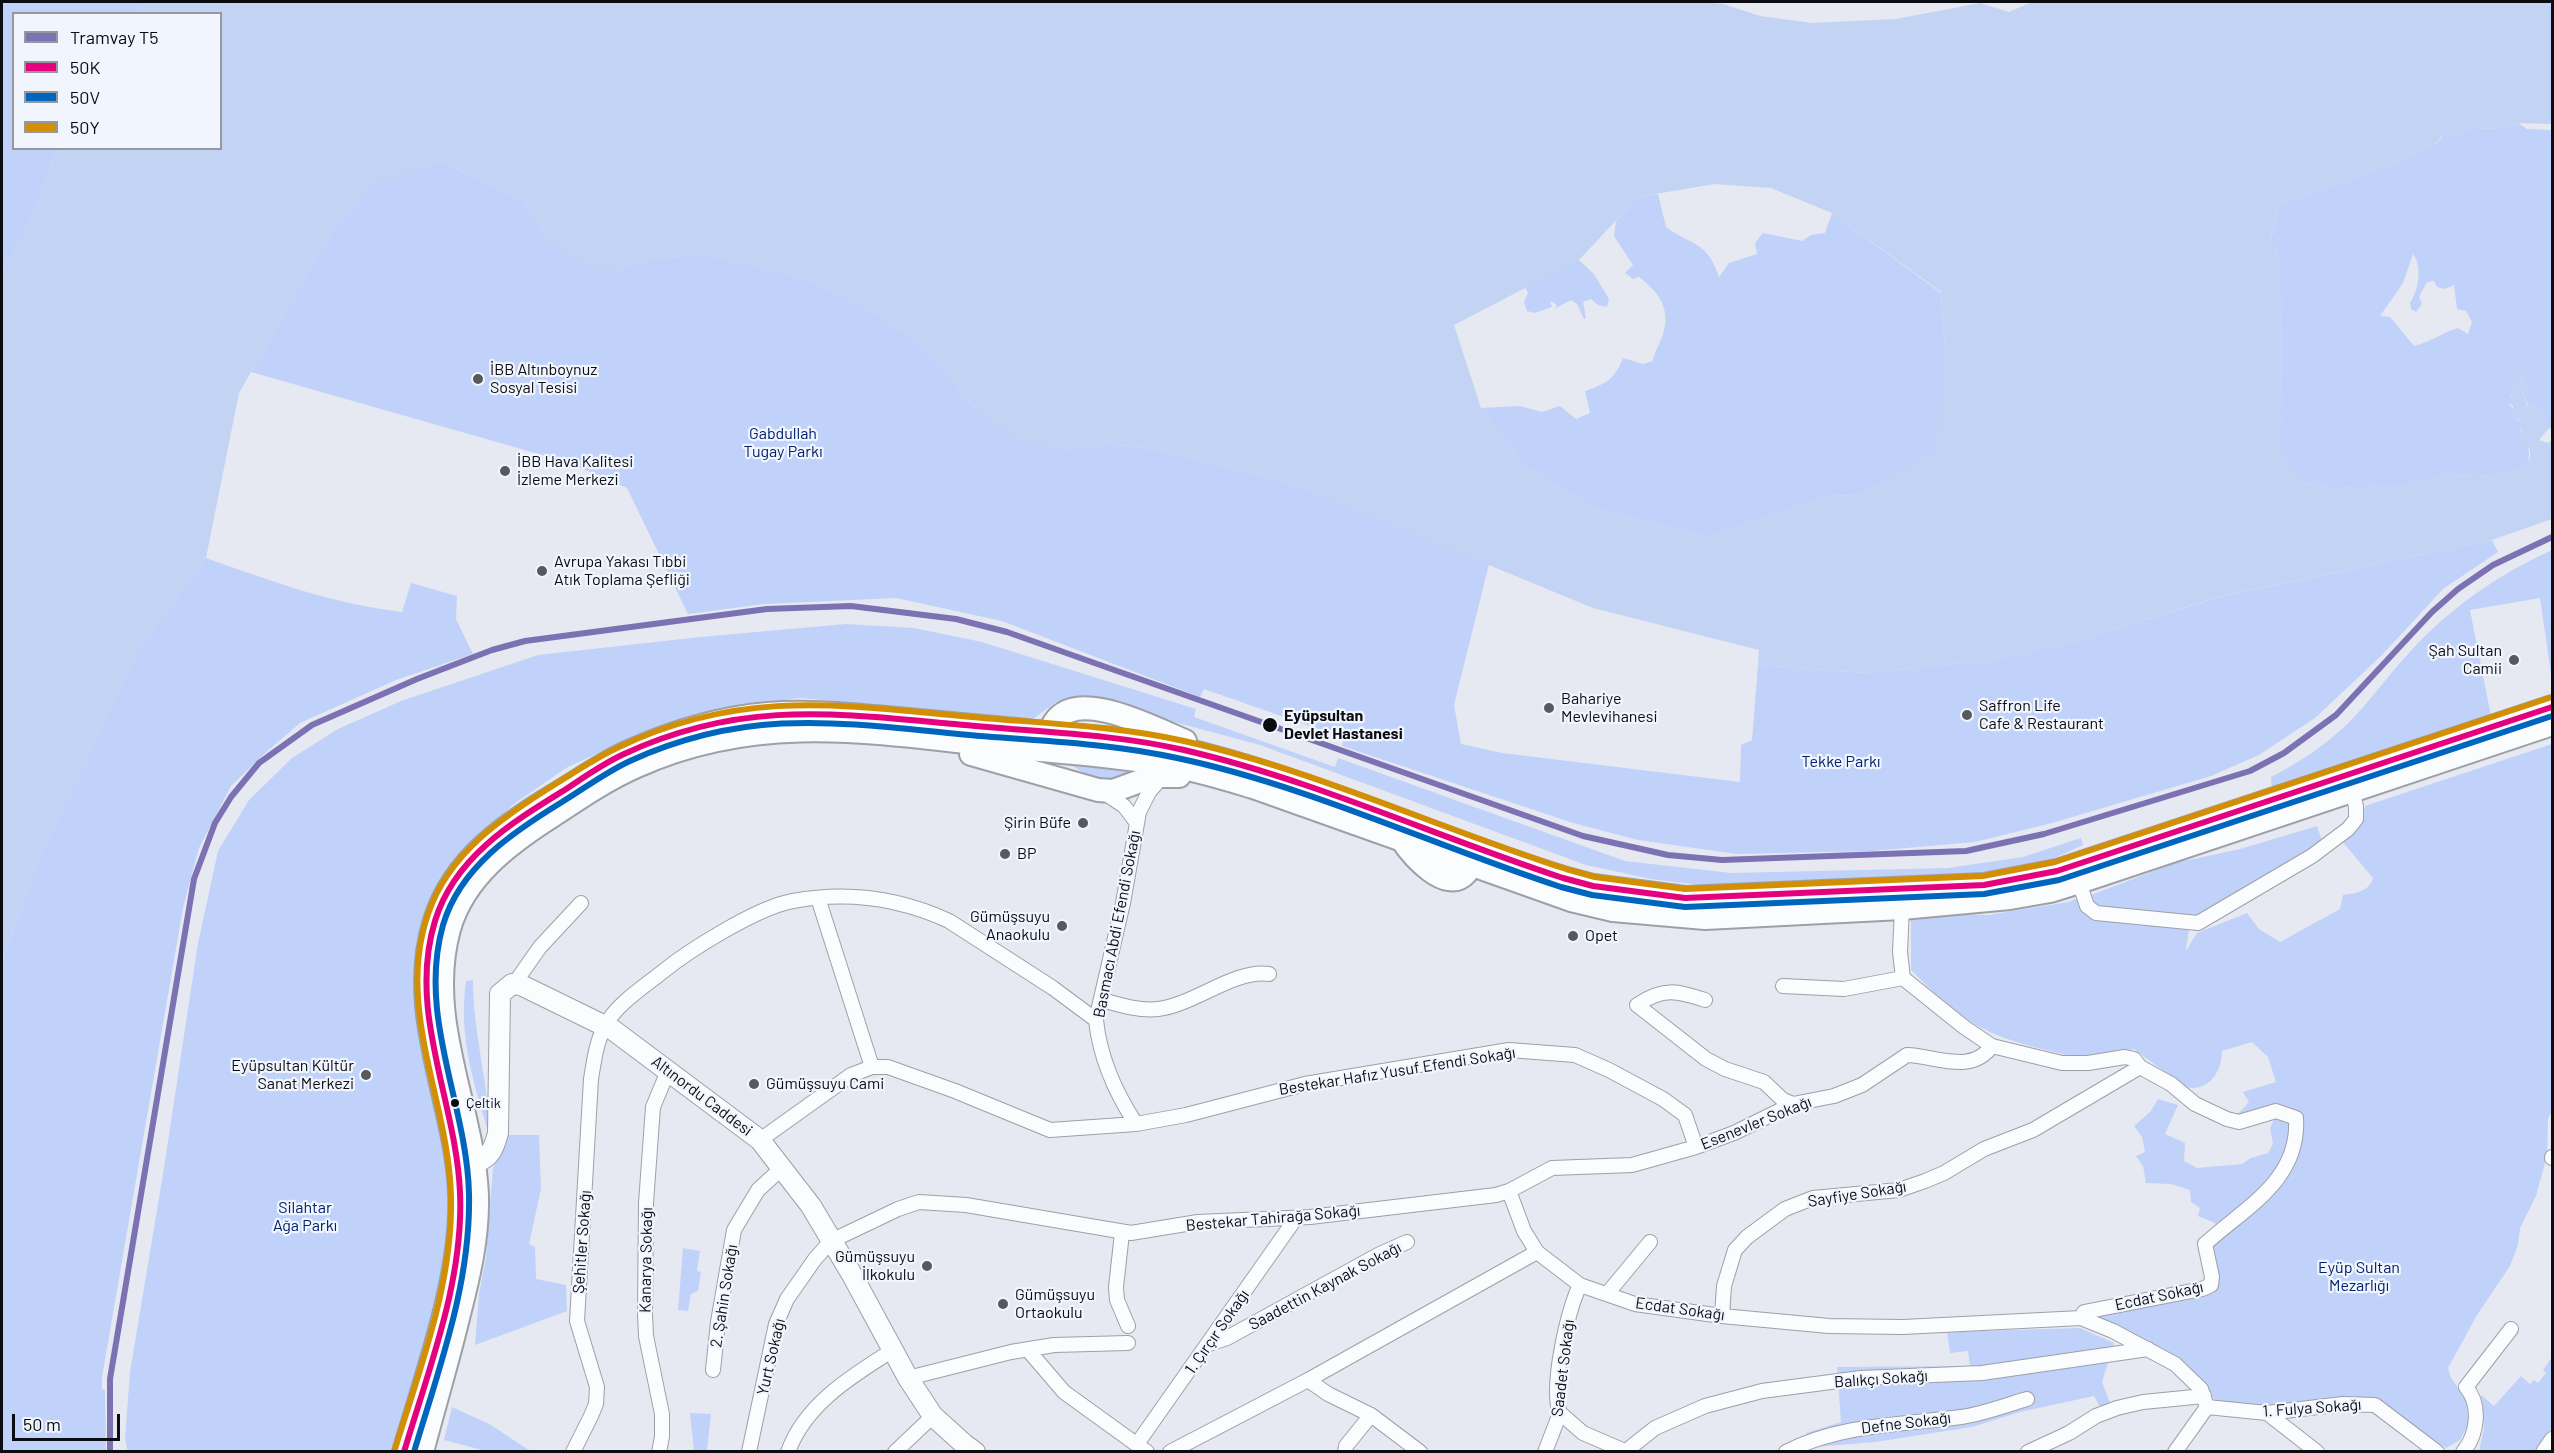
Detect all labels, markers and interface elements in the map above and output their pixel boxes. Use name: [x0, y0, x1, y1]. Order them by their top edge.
legend: [12, 12, 222, 150]
text: Tramvay T5: [70, 26, 159, 48]
text: 50K: [70, 56, 100, 78]
text: 50V: [70, 86, 100, 108]
text: 50Y: [70, 116, 100, 138]
place label: İBB Altınboynuz Sosyal Tesisi: [490, 360, 597, 398]
marker: İBB Altınboynuz Sosyal Tesisi: [471, 372, 485, 386]
park label: Gabdullah Tugay Parkı: [743, 424, 823, 462]
place label: İBB Hava Kalitesi İzleme Merkezi: [517, 452, 633, 490]
marker: İBB Hava Kalitesi İzleme Merkezi: [498, 464, 512, 478]
place label: Avrupa Yakası Tıbbi Atık Toplama Şefliği: [554, 552, 690, 590]
marker: Avrupa Yakası Tıbbi Atık Toplama Şefliği: [535, 564, 549, 578]
place label: Şah Sultan Camii: [2428, 641, 2502, 679]
marker: Şah Sultan Camii: [2507, 653, 2521, 667]
place label: Bahariye Mevlevihanesi: [1561, 689, 1658, 727]
place label: Saffron Life Cafe & Restaurant: [1979, 696, 2104, 734]
marker: Bahariye Mevlevihanesi: [1542, 701, 1556, 715]
place label: Eyüpsultan Devlet Hastanesi: [1284, 706, 1403, 744]
marker: Saffron Life Cafe & Restaurant: [1960, 708, 1974, 722]
marker: Eyüpsultan Devlet Hastanesi: [1261, 716, 1279, 734]
park label: Tekke Parkı: [1802, 752, 1880, 772]
place label: Şirin Büfe: [1004, 813, 1071, 833]
marker: Şirin Büfe: [1076, 816, 1090, 830]
street label: Basmacı Abdi Efendi Sokağı: [1089, 829, 1145, 1019]
place label: BP: [1017, 844, 1037, 864]
marker: BP: [998, 847, 1012, 861]
place label: Gümüşsuyu Anaokulu: [970, 907, 1050, 945]
marker: Gümüşsuyu Anaokulu: [1055, 919, 1069, 933]
place label: Opet: [1585, 926, 1618, 946]
marker: Opet: [1566, 929, 1580, 943]
street label: Bestekar Hafız Yusuf Efendi Sokağı: [1277, 1043, 1517, 1099]
street label: Altınordu Caddesi: [648, 1052, 756, 1140]
place label: Eyüpsultan Kültür Sanat Merkezi: [231, 1056, 354, 1094]
marker: Eyüpsultan Kültür Sanat Merkezi: [359, 1068, 373, 1082]
place label: Gümüşsuyu Cami: [766, 1074, 884, 1094]
marker: Gümüşsuyu Cami: [747, 1077, 761, 1091]
street label: Esenevler Sokağı: [1698, 1092, 1814, 1154]
place label: Çeltik: [466, 1095, 501, 1111]
marker: Çeltik: [449, 1097, 461, 1109]
street label: Sayfiye Sokağı: [1806, 1177, 1908, 1211]
street label: Şehitler Sokağı: [569, 1190, 595, 1294]
park label: Silahtar Ağa Parkı: [273, 1198, 337, 1236]
street label: Bestekar Tahirağa Sokağı: [1185, 1201, 1361, 1235]
street label: Kanarya Sokağı: [635, 1207, 657, 1313]
street label: Saadettin Kaynak Sokağı: [1246, 1238, 1404, 1334]
street label: 2. Şahin Sokağı: [706, 1243, 742, 1349]
place label: Gümüşsuyu İlkokulu: [835, 1247, 915, 1285]
park label: Eyüp Sultan Mezarlığı: [2318, 1258, 2400, 1296]
marker: Gümüşsuyu İlkokulu: [920, 1259, 934, 1273]
street label: Ecdat Sokağı: [2113, 1277, 2205, 1315]
place label: Gümüşsuyu Ortaokulu: [1015, 1285, 1095, 1323]
street label: 1. Çırçır Sokağı: [1181, 1286, 1253, 1378]
street label: Ecdat Sokağı: [1634, 1293, 1726, 1325]
marker: Gümüşsuyu Ortaokulu: [996, 1297, 1010, 1311]
street label: Yurt Sokağı: [753, 1317, 789, 1397]
street label: Saadet Sokağı: [1548, 1318, 1578, 1418]
street label: Balıkçı Sokağı: [1834, 1366, 1928, 1392]
street label: 1. Fulya Sokağı: [2262, 1395, 2362, 1421]
scale bar: [15, 1402, 123, 1440]
street label: Defne Sokağı: [1860, 1408, 1952, 1438]
text: 50 m: [23, 1413, 61, 1435]

